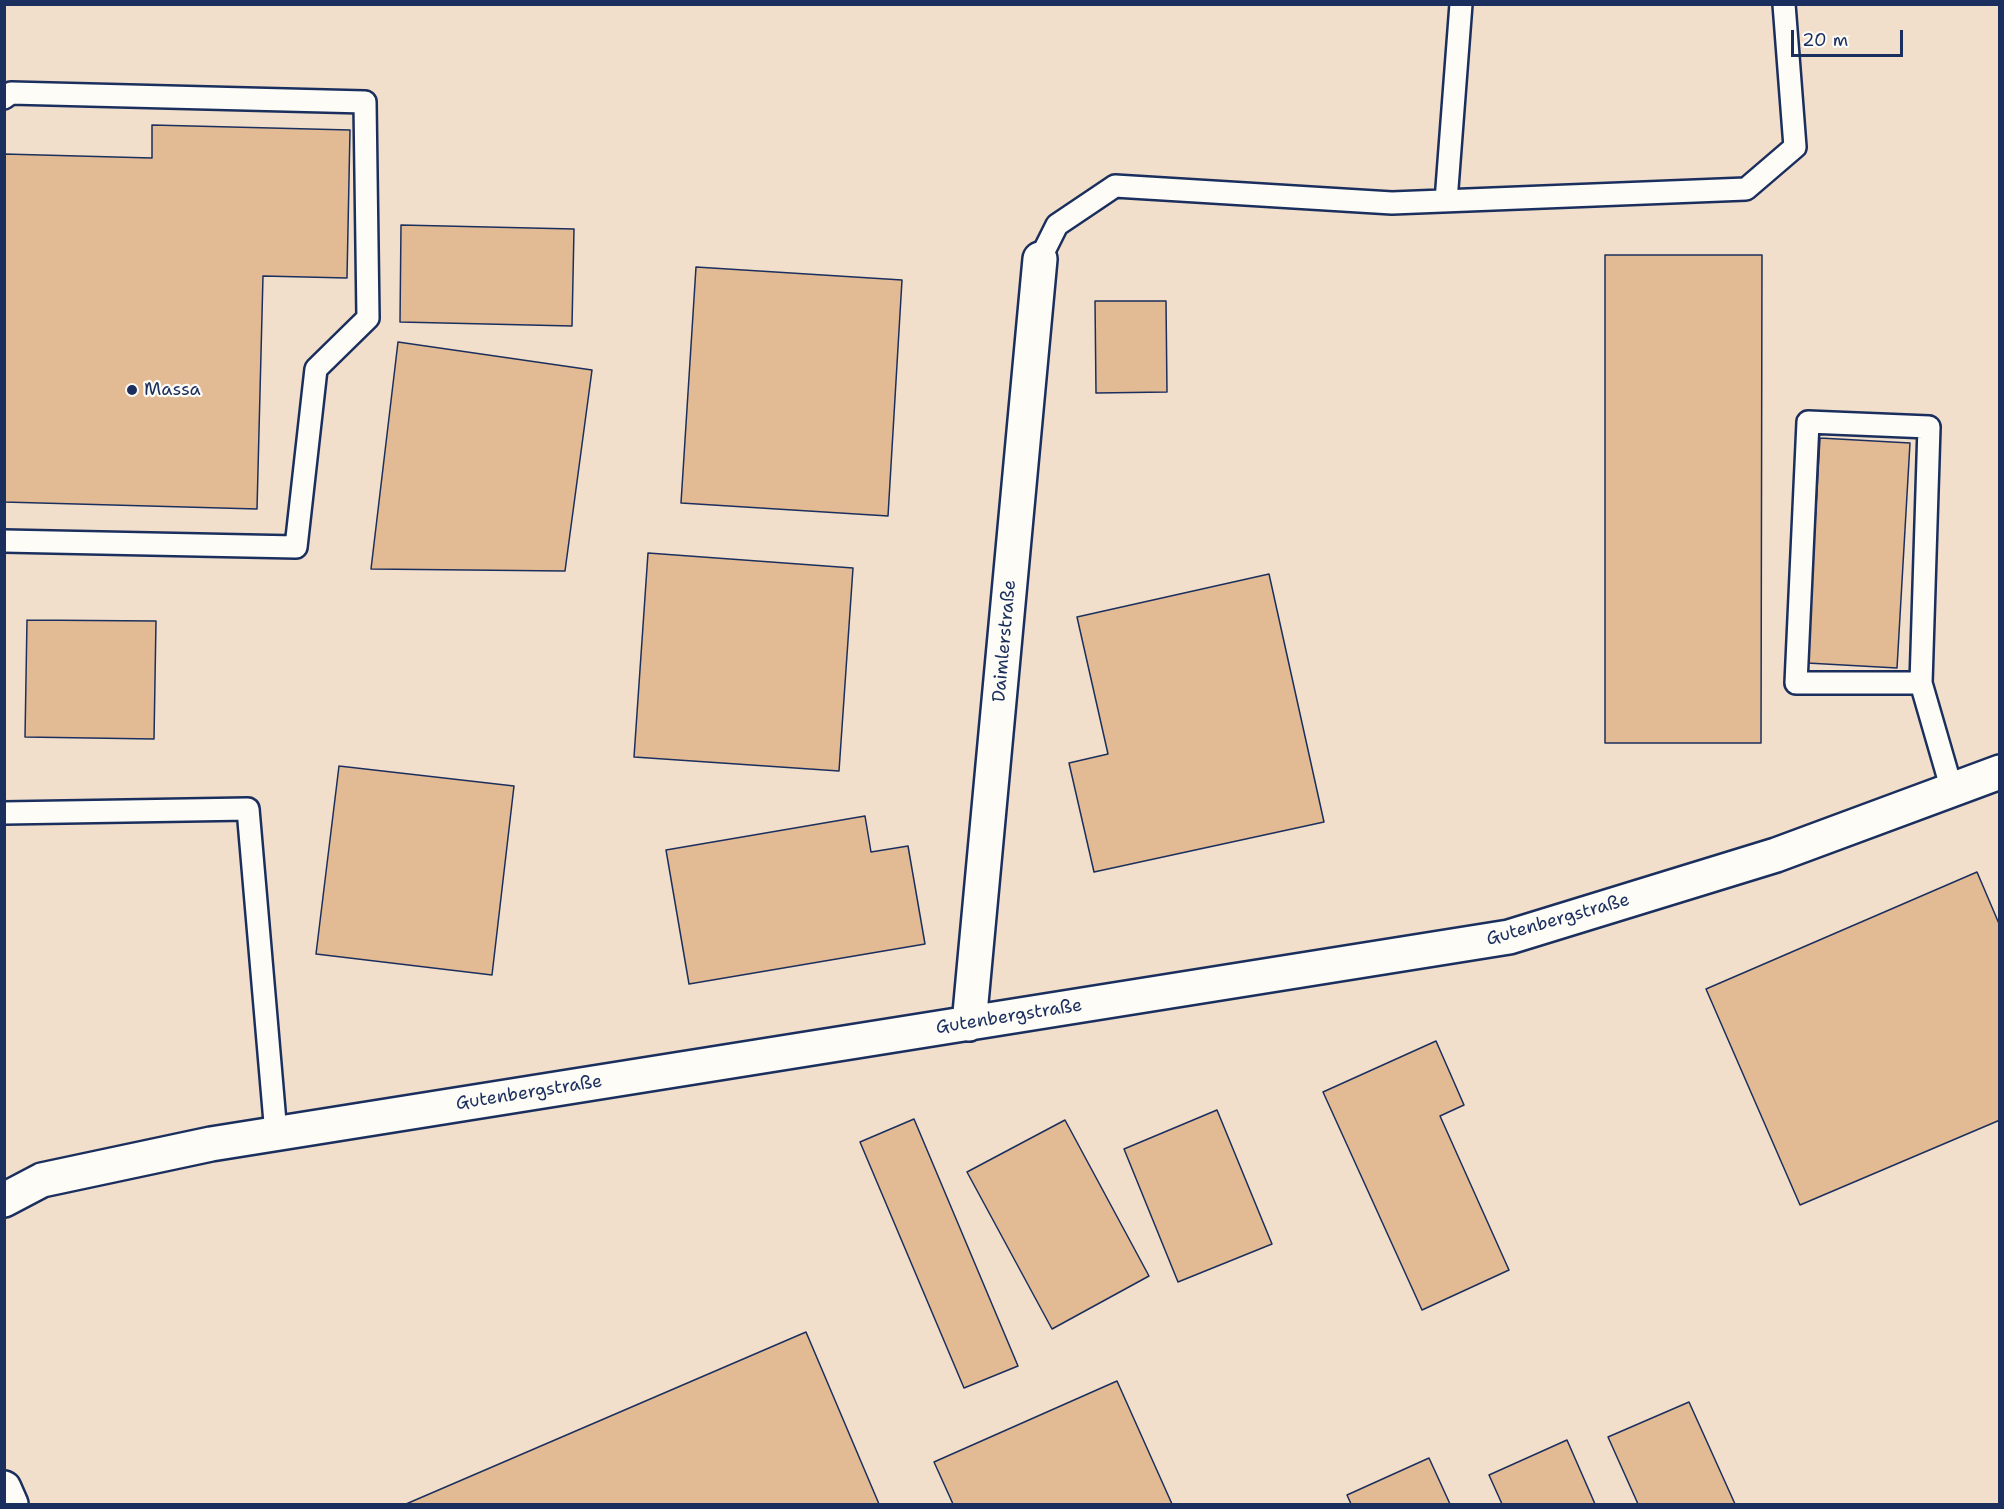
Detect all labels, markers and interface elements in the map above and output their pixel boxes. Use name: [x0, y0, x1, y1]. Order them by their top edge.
scale bar: [1794, 18, 1906, 56]
text: 20 m: [1802, 28, 1848, 52]
place label: Massa: [144, 379, 201, 401]
marker: Massa: [125, 383, 139, 397]
street label: Daimlerstraße: [989, 579, 1021, 703]
street label: Gutenbergstraße: [1484, 889, 1632, 951]
street label: Gutenbergstraße: [934, 995, 1084, 1039]
street label: Gutenbergstraße: [454, 1071, 604, 1115]

